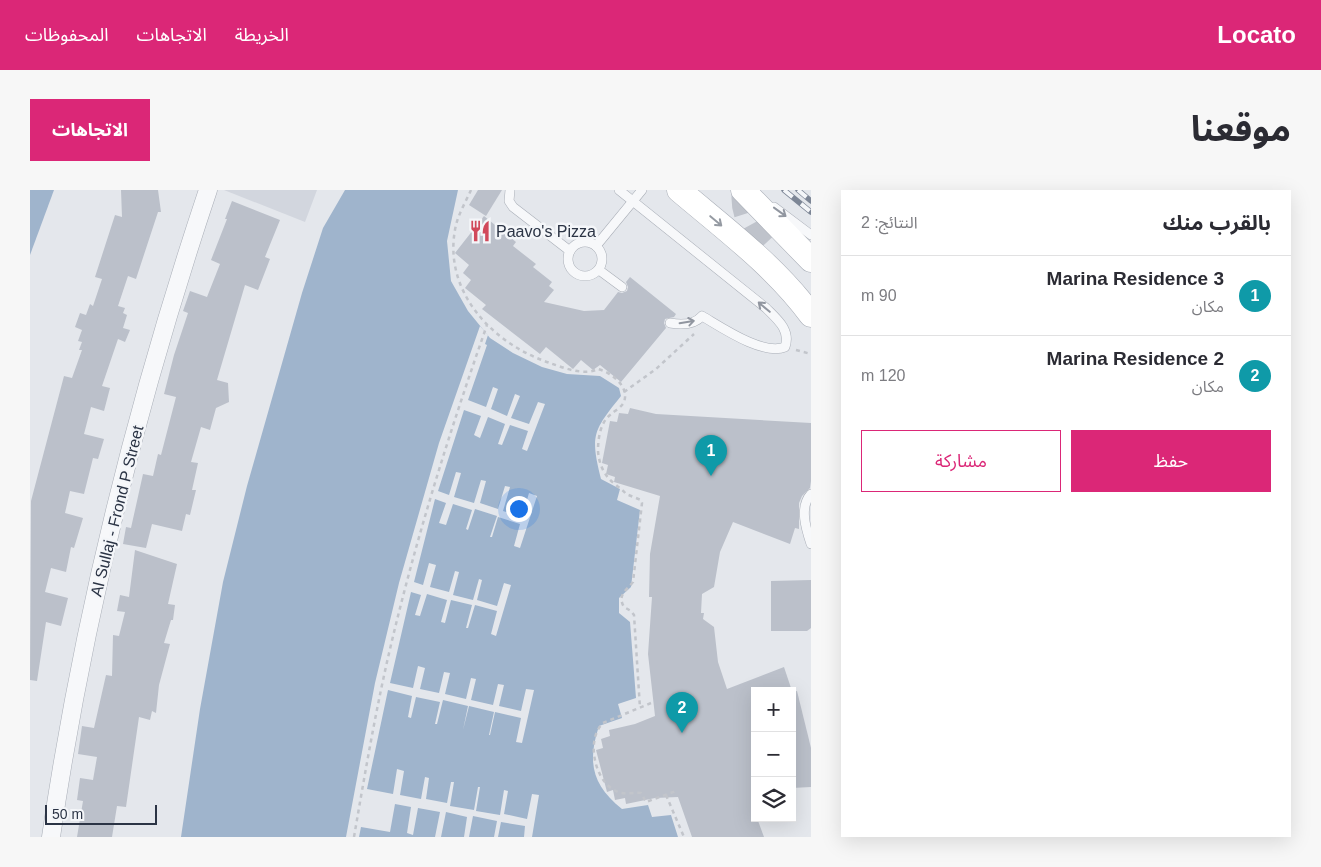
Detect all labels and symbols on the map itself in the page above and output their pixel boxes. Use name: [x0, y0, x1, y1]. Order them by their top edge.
one-way arrow: [773, 207, 787, 217]
one-way arrow: [709, 216, 722, 227]
restaurant icon: Paavo's Pizza: [467, 218, 493, 244]
place label: Paavo's Pizza: [496, 223, 596, 240]
one-way arrow: [758, 302, 771, 313]
one-way arrow: [678, 317, 694, 327]
street label: Al Sullaj - Frond P Street: [87, 423, 147, 598]
pin: 1: [695, 435, 727, 476]
your location: [506, 496, 532, 522]
pin: 2: [666, 692, 698, 733]
scale bar: [45, 802, 158, 825]

